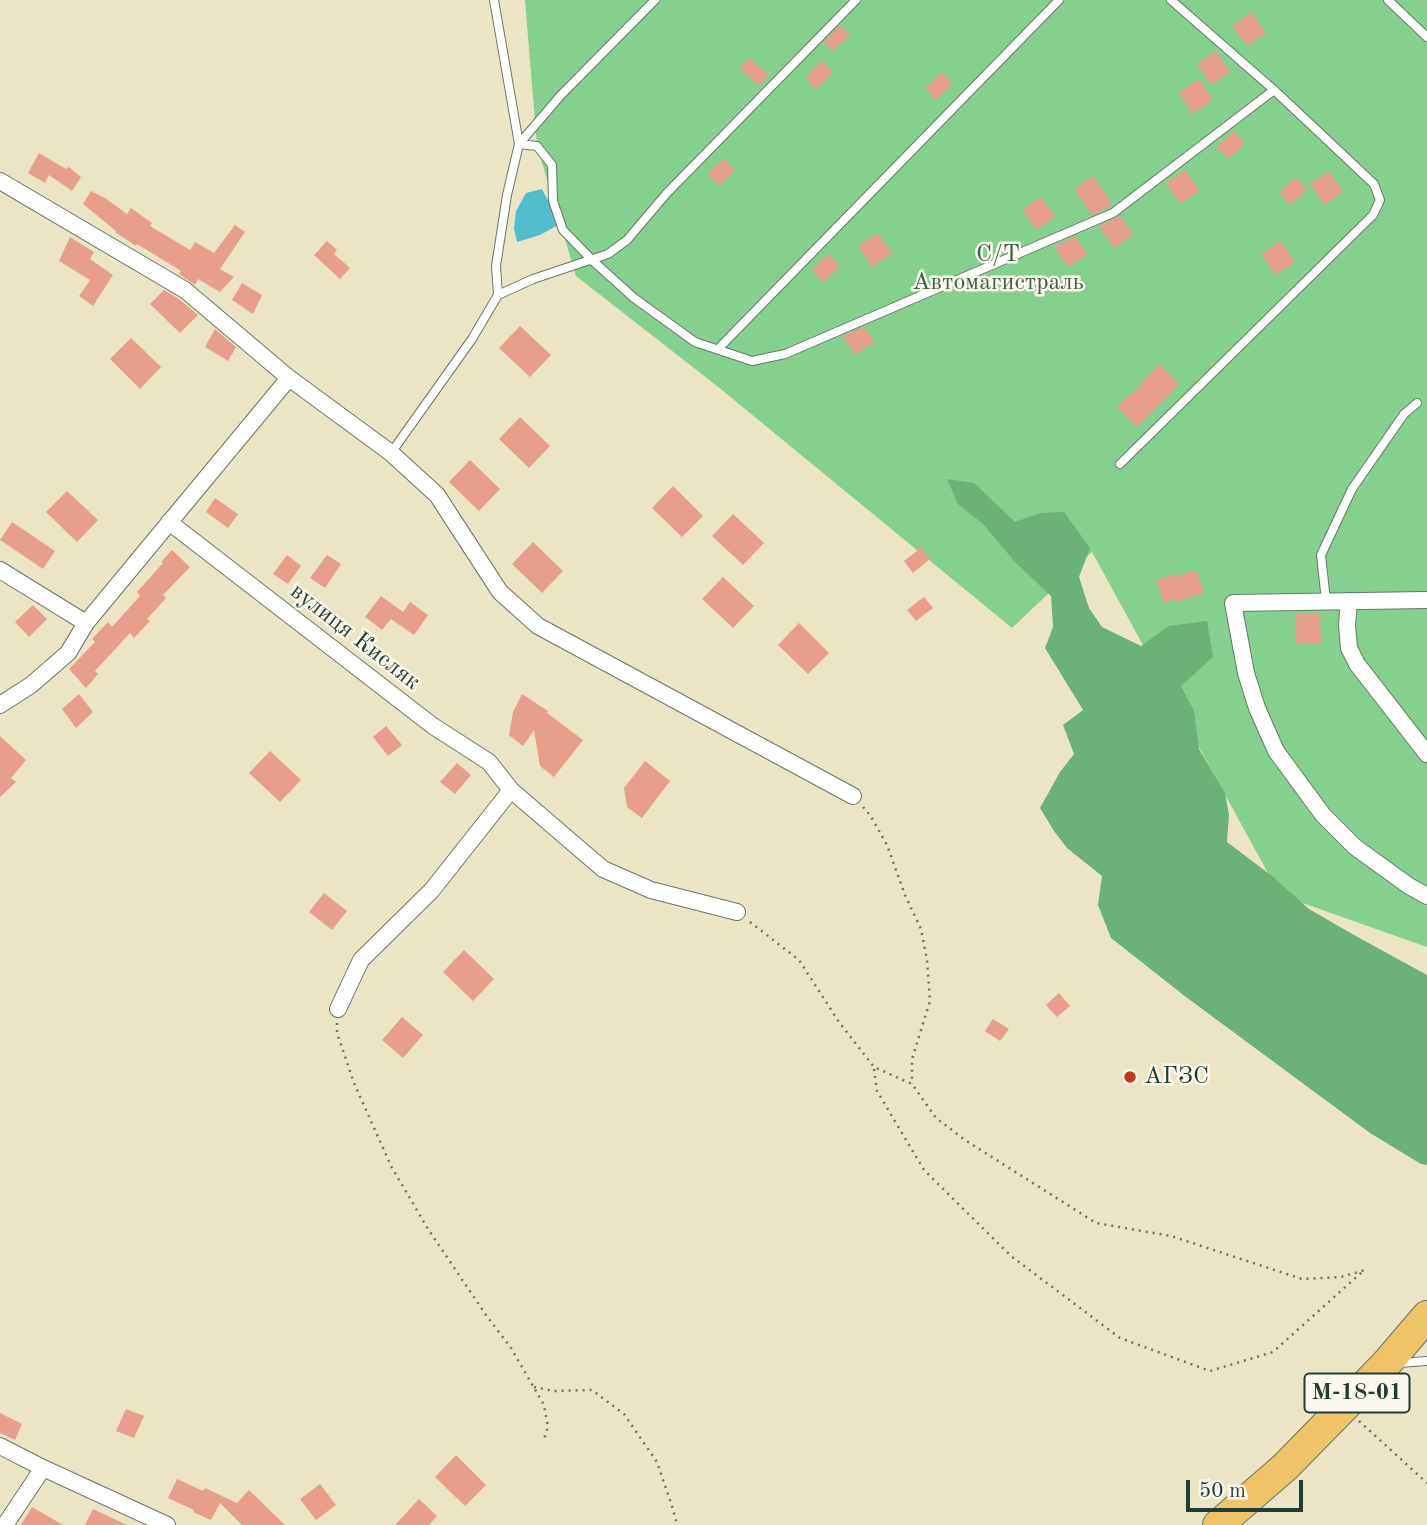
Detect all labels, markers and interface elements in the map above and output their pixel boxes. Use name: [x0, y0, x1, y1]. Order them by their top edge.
park label: С/Т Автомагистраль: [912, 241, 1084, 297]
street label: вулиця Кисляк: [284, 577, 426, 697]
place label: АГЗС: [1144, 1063, 1209, 1091]
marker: АГЗС: [1122, 1069, 1138, 1085]
road number: М-18-01: [1304, 1374, 1410, 1412]
scale bar: [1189, 1466, 1306, 1510]
text: 50 m: [1199, 1481, 1246, 1502]

